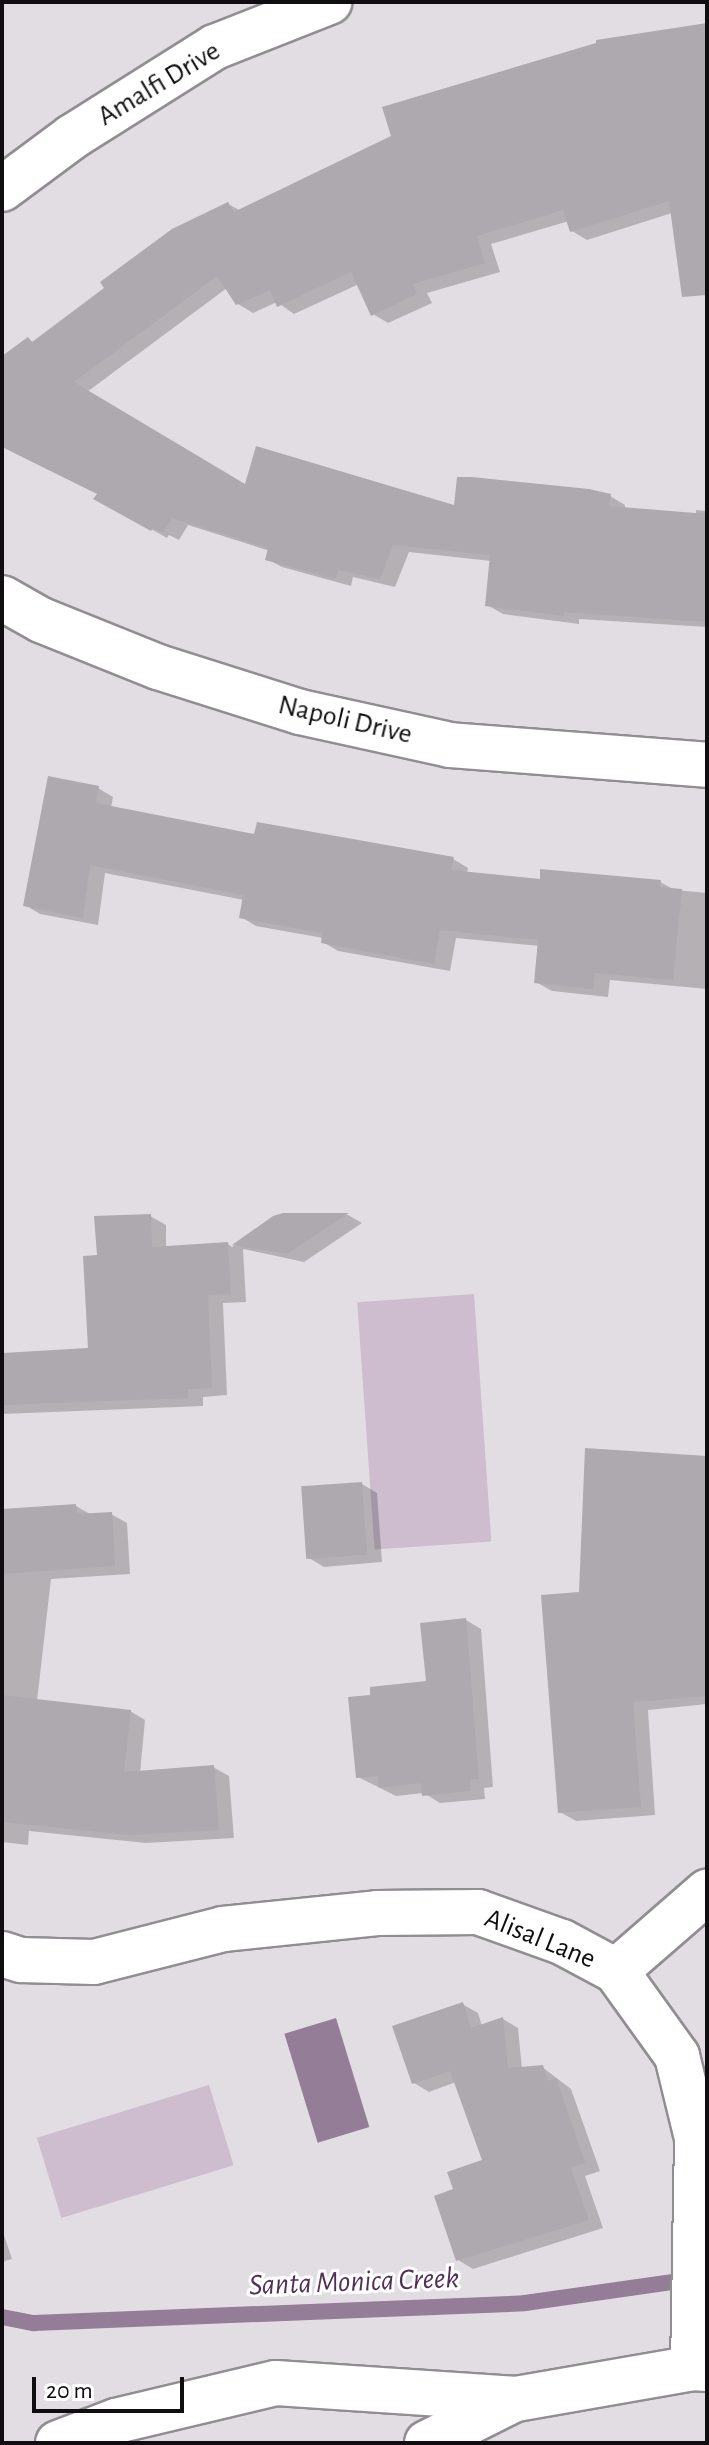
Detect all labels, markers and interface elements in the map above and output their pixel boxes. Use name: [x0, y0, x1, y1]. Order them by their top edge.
street label: Amalfi Drive: [92, 34, 226, 134]
street label: Napoli Drive: [275, 688, 415, 752]
street label: Alisal Lane: [480, 1902, 600, 1976]
water label: Santa Monica Creek: [248, 2260, 460, 2304]
scale bar: [36, 2361, 188, 2411]
text: 20 m: [46, 2379, 93, 2403]

